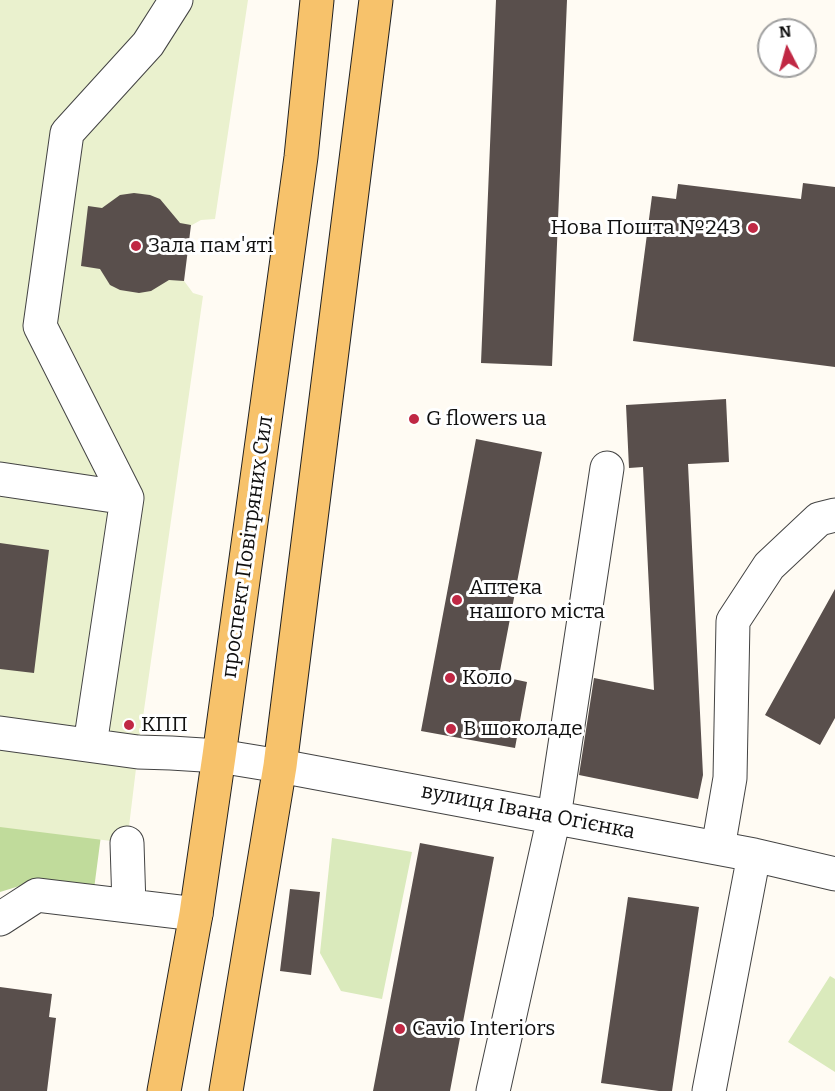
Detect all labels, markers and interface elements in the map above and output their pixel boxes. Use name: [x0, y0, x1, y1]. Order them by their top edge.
north arrow: [757, 18, 817, 78]
text: N: [778, 21, 792, 42]
place label: Нова Пошта №243: [550, 215, 741, 241]
marker: Нова Пошта №243: [746, 221, 760, 235]
place label: Зала пам'яті: [148, 233, 274, 259]
marker: Зала пам'яті: [129, 239, 143, 253]
place label: G flowers ua: [426, 406, 547, 432]
marker: G flowers ua: [407, 412, 421, 426]
street label: проспект Повітряних Сил: [217, 414, 279, 680]
place label: Аптека нашого міста: [469, 575, 605, 625]
marker: Аптека нашого міста: [450, 593, 464, 607]
place label: Коло: [462, 665, 512, 691]
marker: Коло: [443, 671, 457, 685]
place label: КПП: [141, 712, 188, 738]
place label: В шоколаде: [463, 716, 583, 742]
marker: КПП: [122, 718, 136, 732]
marker: В шоколаде: [444, 722, 458, 736]
street label: вулиця Івана Огієнка: [419, 779, 637, 845]
place label: Cavio Interiors: [412, 1016, 555, 1042]
marker: Cavio Interiors: [393, 1022, 407, 1036]

